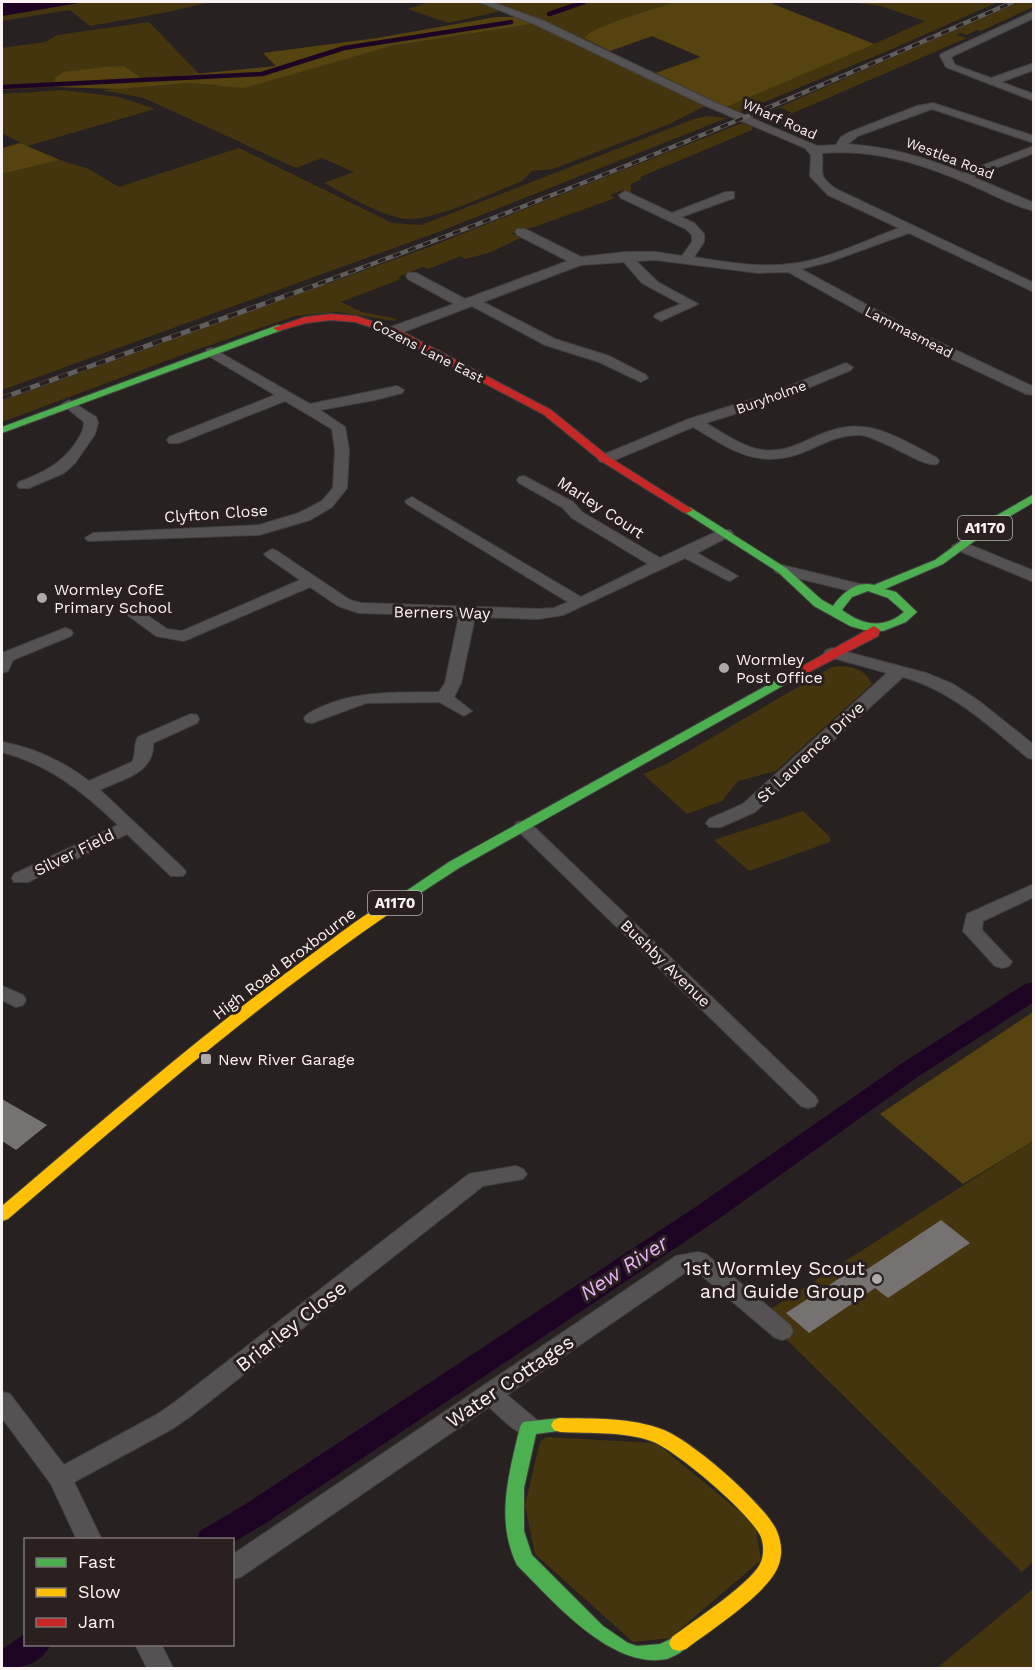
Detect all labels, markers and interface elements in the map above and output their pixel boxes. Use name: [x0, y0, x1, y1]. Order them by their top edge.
street label: Wharf Road: [740, 95, 820, 143]
street label: Westlea Road: [904, 134, 996, 182]
street label: Lammasmead: [862, 303, 956, 361]
street label: Cozens Lane East: [370, 316, 486, 386]
street label: Buryholme: [734, 377, 808, 417]
street label: Marley Court: [554, 472, 648, 543]
street label: Clyfton Close: [163, 500, 269, 527]
road number: A1170: [958, 516, 1012, 540]
place label: Wormley CofE Primary School: [54, 580, 172, 617]
marker: Wormley CofE Primary School: [35, 591, 49, 605]
street label: Berners Way: [394, 602, 491, 623]
place label: Wormley Post Office: [736, 650, 823, 687]
marker: Wormley Post Office: [717, 661, 731, 675]
street label: St Laurence Drive: [753, 698, 868, 807]
street label: Silver Field: [31, 825, 117, 880]
road number: A1170: [368, 891, 422, 915]
street label: High Road Broxbourne: [209, 903, 360, 1023]
street label: Bushby Avenue: [617, 916, 715, 1011]
place label: New River Garage: [218, 1050, 355, 1069]
marker: New River Garage: [199, 1052, 213, 1066]
water label: New River: [575, 1230, 673, 1305]
place label: 1st Wormley Scout and Guide Group: [684, 1256, 866, 1303]
marker: 1st Wormley Scout and Guide Group: [870, 1272, 884, 1286]
street label: Briarley Close: [231, 1275, 351, 1377]
street label: Water Cottages: [442, 1329, 578, 1433]
legend: [24, 1538, 234, 1646]
text: Fast: [78, 1551, 116, 1572]
text: Slow: [78, 1581, 121, 1602]
text: Jam: [78, 1611, 115, 1632]

